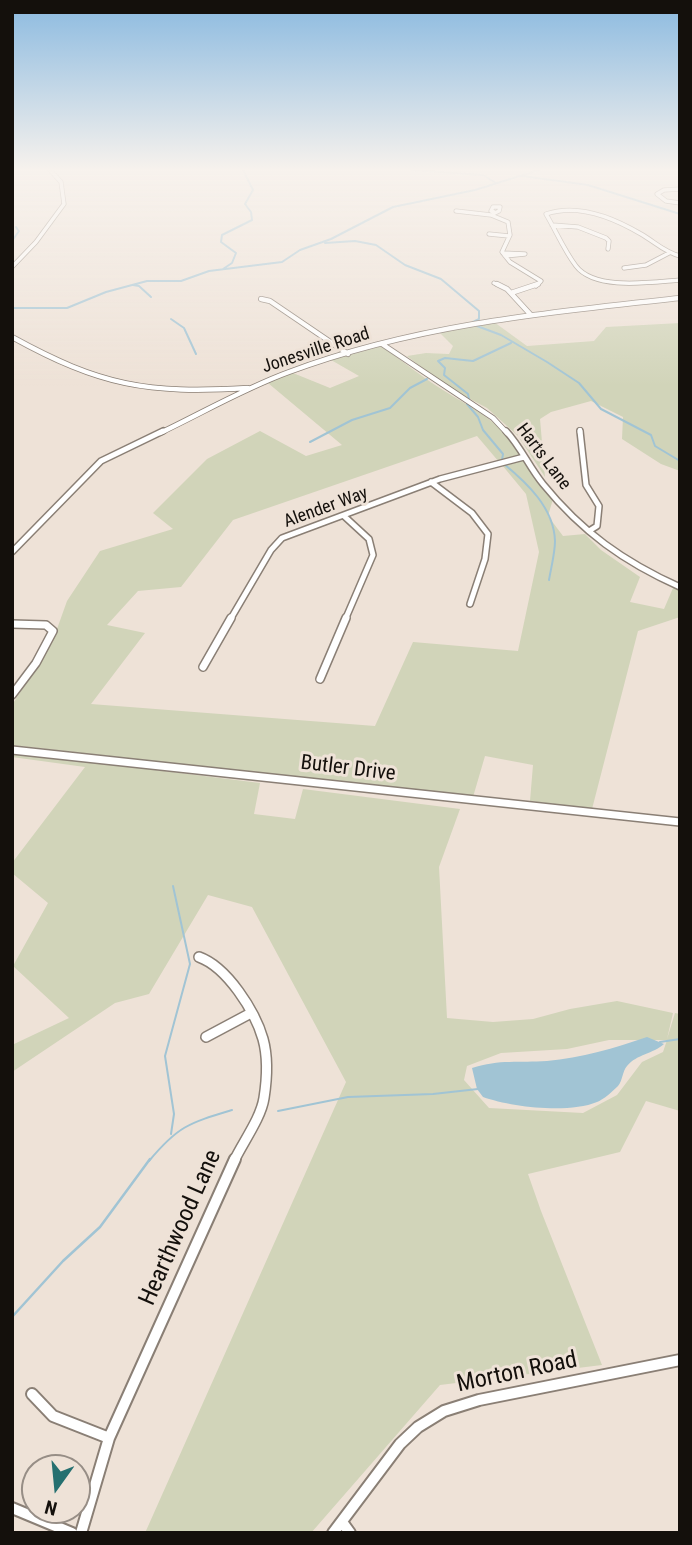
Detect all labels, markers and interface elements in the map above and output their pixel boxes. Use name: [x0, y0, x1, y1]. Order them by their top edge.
street label: Jonesville Road: [259, 323, 373, 379]
street label: Harts Lane: [511, 419, 575, 495]
street label: Alender Way: [281, 483, 371, 533]
street label: Butler Drive: [299, 751, 397, 787]
street label: Hearthwood Lane: [134, 1146, 228, 1310]
street label: Morton Road: [454, 1346, 580, 1400]
north arrow: [21, 1454, 91, 1524]
text: N: [42, 1495, 60, 1520]

